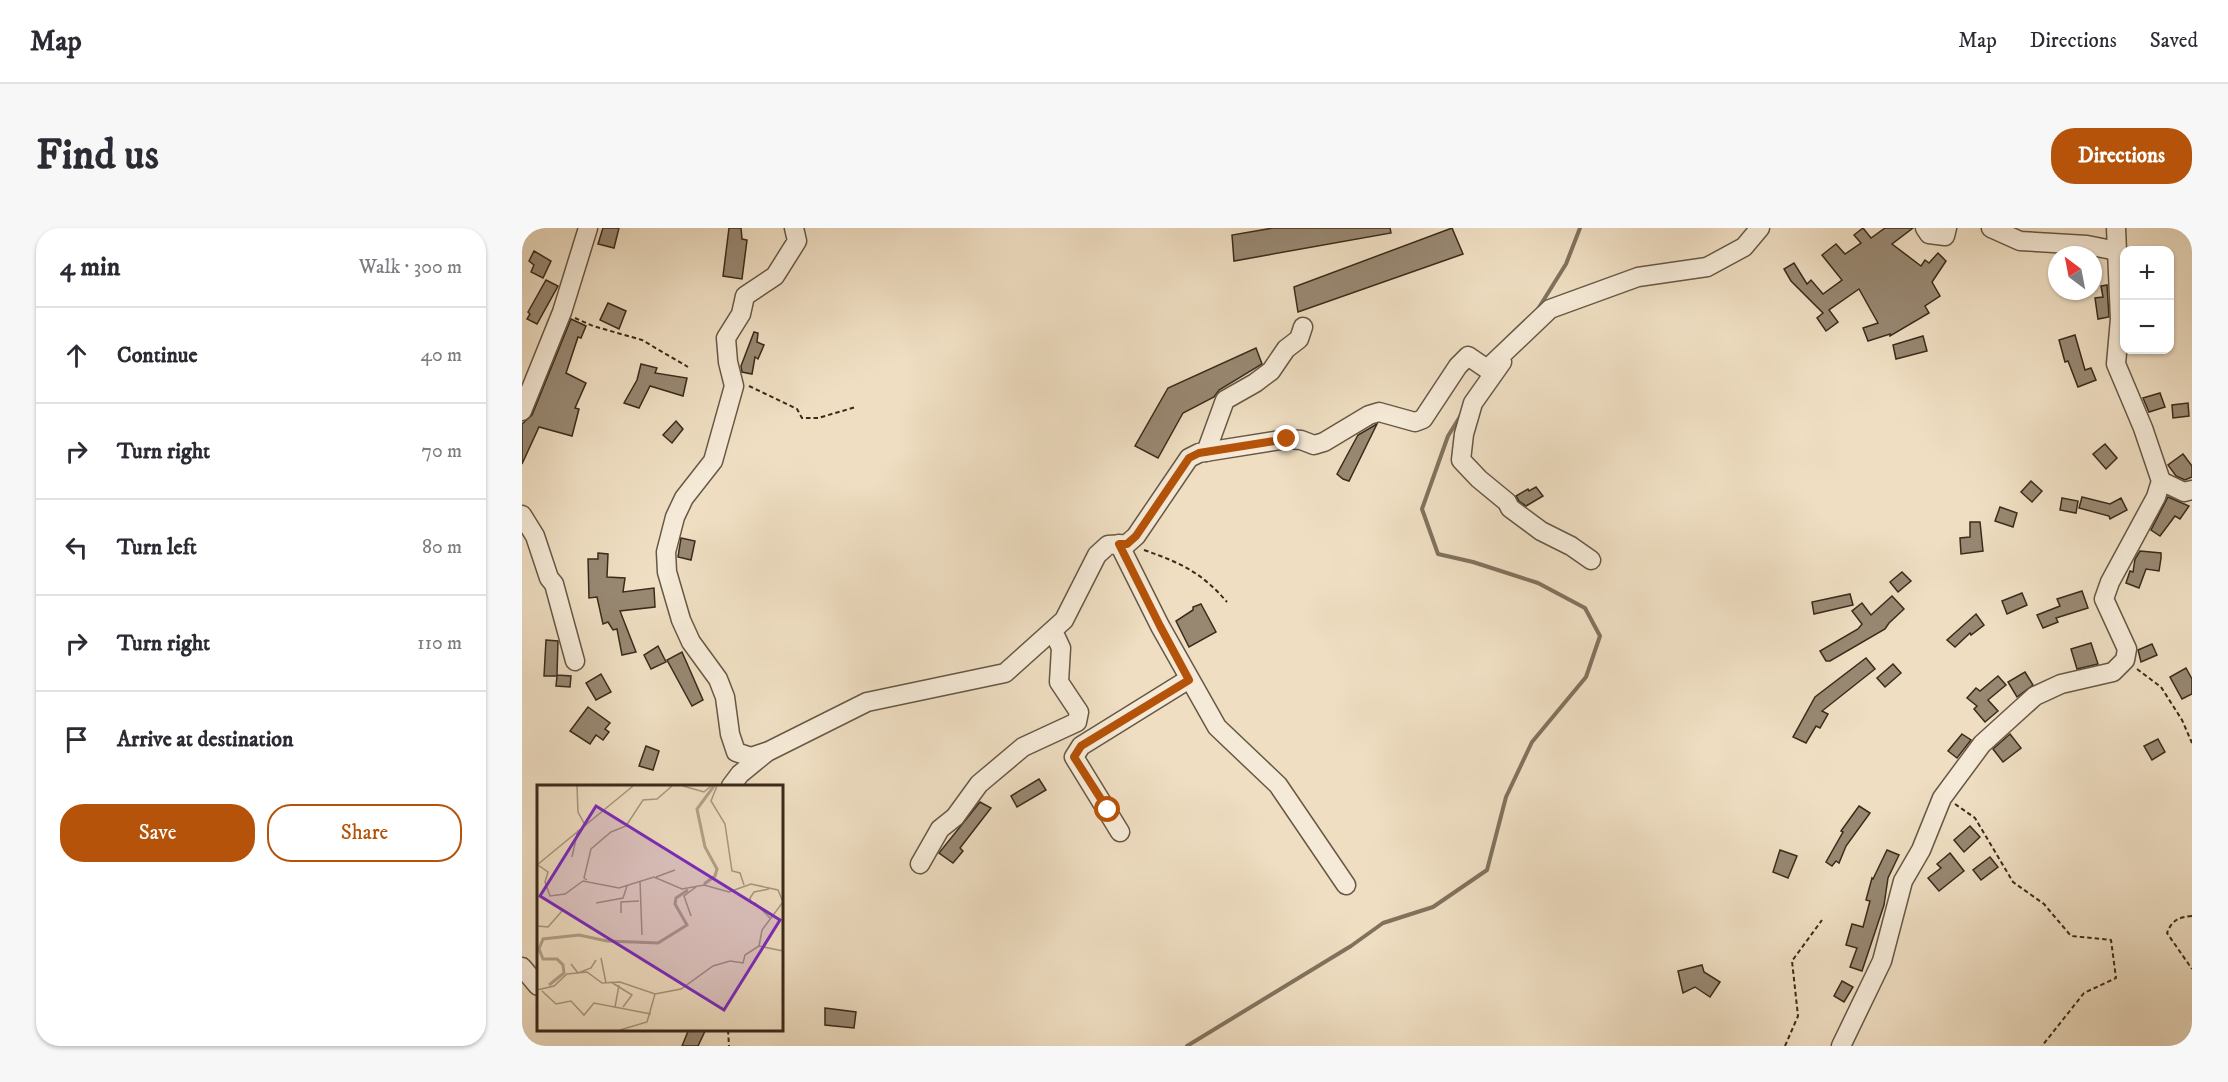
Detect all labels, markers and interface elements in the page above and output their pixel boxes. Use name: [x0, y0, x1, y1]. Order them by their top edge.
text: Map: [30, 24, 82, 59]
text: Map: [1958, 28, 1997, 54]
text: Directions: [2030, 28, 2117, 54]
text: Saved: [2150, 28, 2198, 54]
button: Directions: [2051, 128, 2192, 184]
text: Find us: [36, 130, 159, 182]
north arrow: [2048, 246, 2102, 300]
map controls: [2120, 246, 2174, 354]
button: +: [2120, 246, 2174, 300]
text: 4 min: [60, 251, 120, 284]
text: Walk · 300 m: [359, 255, 462, 280]
button: −: [2120, 300, 2174, 354]
icon: ahead: [60, 339, 93, 372]
text: Continue: [117, 342, 198, 369]
text: 40 m: [420, 343, 462, 368]
route end: [1273, 425, 1299, 451]
icon: right: [60, 435, 93, 468]
text: Turn right: [117, 438, 210, 465]
text: 70 m: [421, 439, 462, 464]
icon: left: [60, 531, 93, 564]
text: Turn left: [117, 534, 197, 561]
text: 80 m: [422, 535, 462, 560]
icon: right: [60, 627, 93, 660]
text: Turn right: [117, 630, 210, 657]
text: 110 m: [417, 631, 462, 656]
icon: arrive: [60, 723, 93, 756]
text: Arrive at destination: [117, 726, 294, 753]
inset map: [537, 785, 783, 1031]
route start: [1094, 796, 1120, 822]
button: Save: [60, 804, 255, 862]
button: Share: [267, 804, 462, 862]

